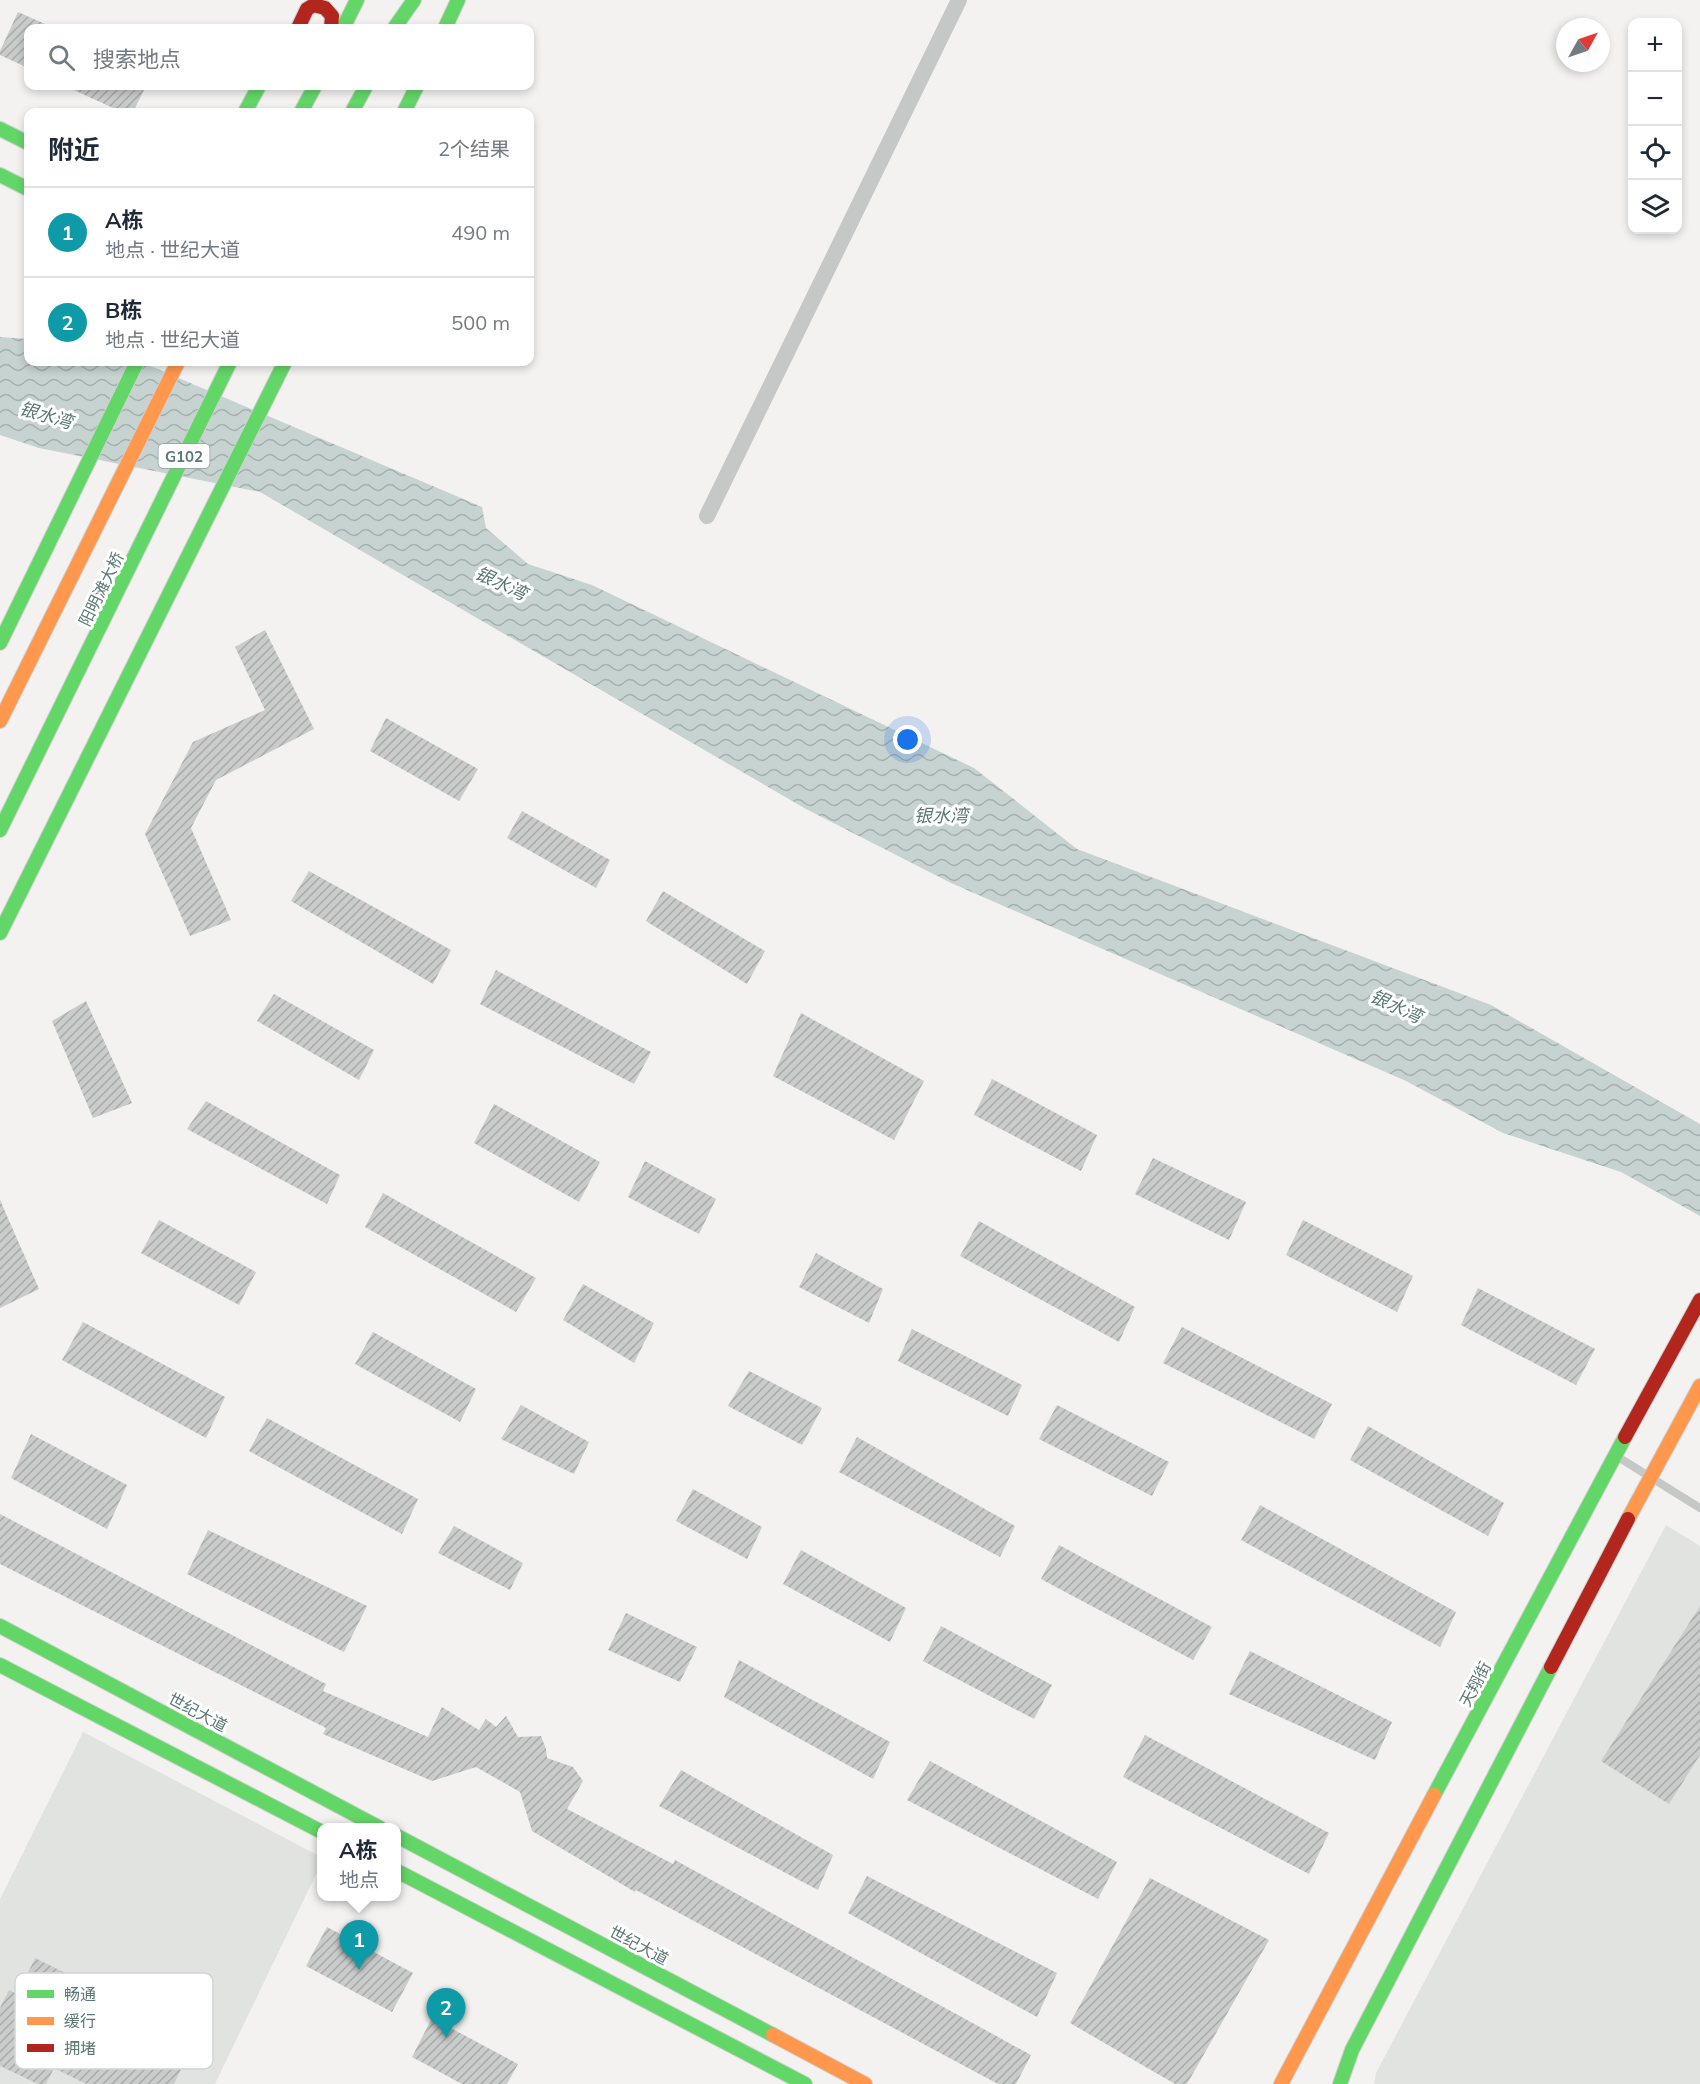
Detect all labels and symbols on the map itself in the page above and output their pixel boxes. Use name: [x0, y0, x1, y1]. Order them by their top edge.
north arrow: [1556, 18, 1610, 72]
water label: 银水湾: [17, 397, 78, 434]
road number: G102: [158, 444, 210, 468]
street label: 阳明滩大桥: [74, 549, 128, 629]
water label: 银水湾: [472, 561, 533, 606]
your location: [893, 725, 922, 754]
water label: 银水湾: [914, 804, 971, 827]
water label: 银水湾: [1367, 984, 1428, 1029]
street label: 天翔街: [1455, 1658, 1495, 1710]
street label: 世纪大道: [165, 1688, 231, 1736]
pin: 1: [340, 1920, 378, 1970]
street label: 世纪大道: [606, 1921, 672, 1969]
legend: [15, 1973, 213, 2069]
text: 畅通: [64, 1984, 96, 2004]
pin: 2: [426, 1988, 466, 2038]
text: 缓行: [64, 2011, 96, 2031]
text: 拥堵: [64, 2038, 96, 2058]

